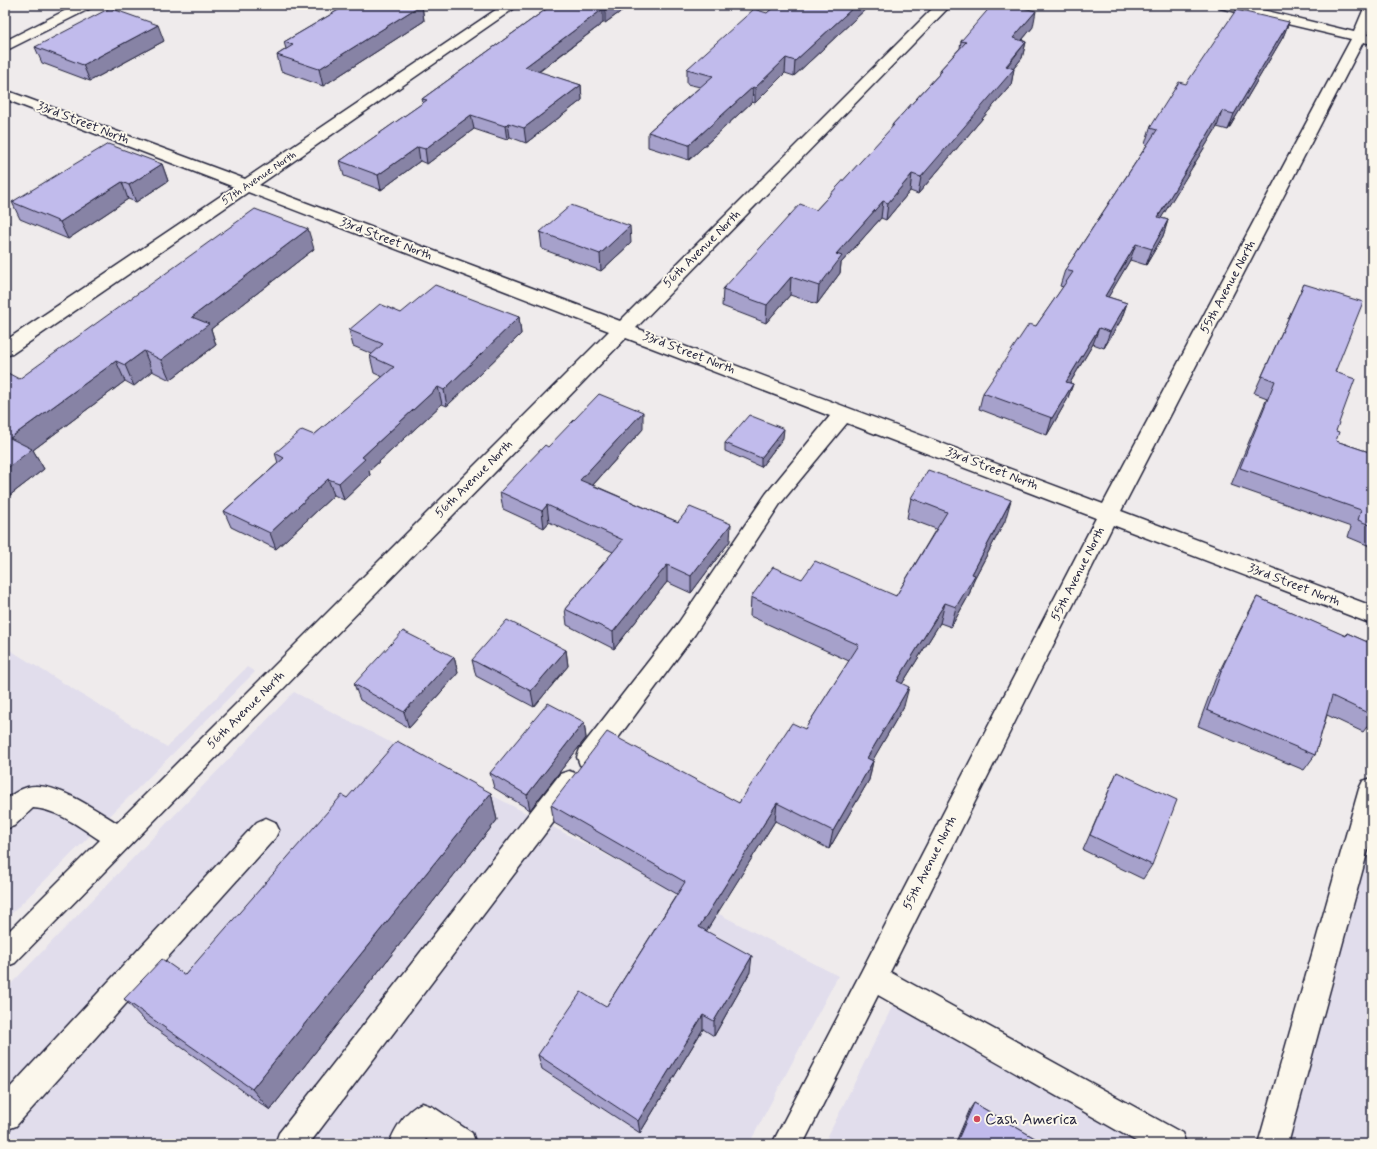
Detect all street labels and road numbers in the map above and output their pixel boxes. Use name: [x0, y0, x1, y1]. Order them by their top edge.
street label: 33rd Street North: [34, 98, 132, 148]
street label: 57th Avenue North: [219, 148, 299, 208]
street label: 56th Avenue North: [659, 206, 745, 292]
street label: 33rd Street North: [337, 214, 435, 264]
street label: 55th Avenue North: [1196, 237, 1260, 337]
street label: 33rd Street North: [640, 328, 738, 378]
street label: 56th Avenue North: [431, 436, 517, 522]
street label: 33rd Street North: [943, 444, 1041, 494]
street label: 55th Avenue North: [1047, 524, 1109, 624]
street label: 33rd Street North: [1245, 560, 1343, 610]
street label: 56th Avenue North: [203, 667, 289, 753]
street label: 55th Avenue North: [899, 813, 961, 913]

